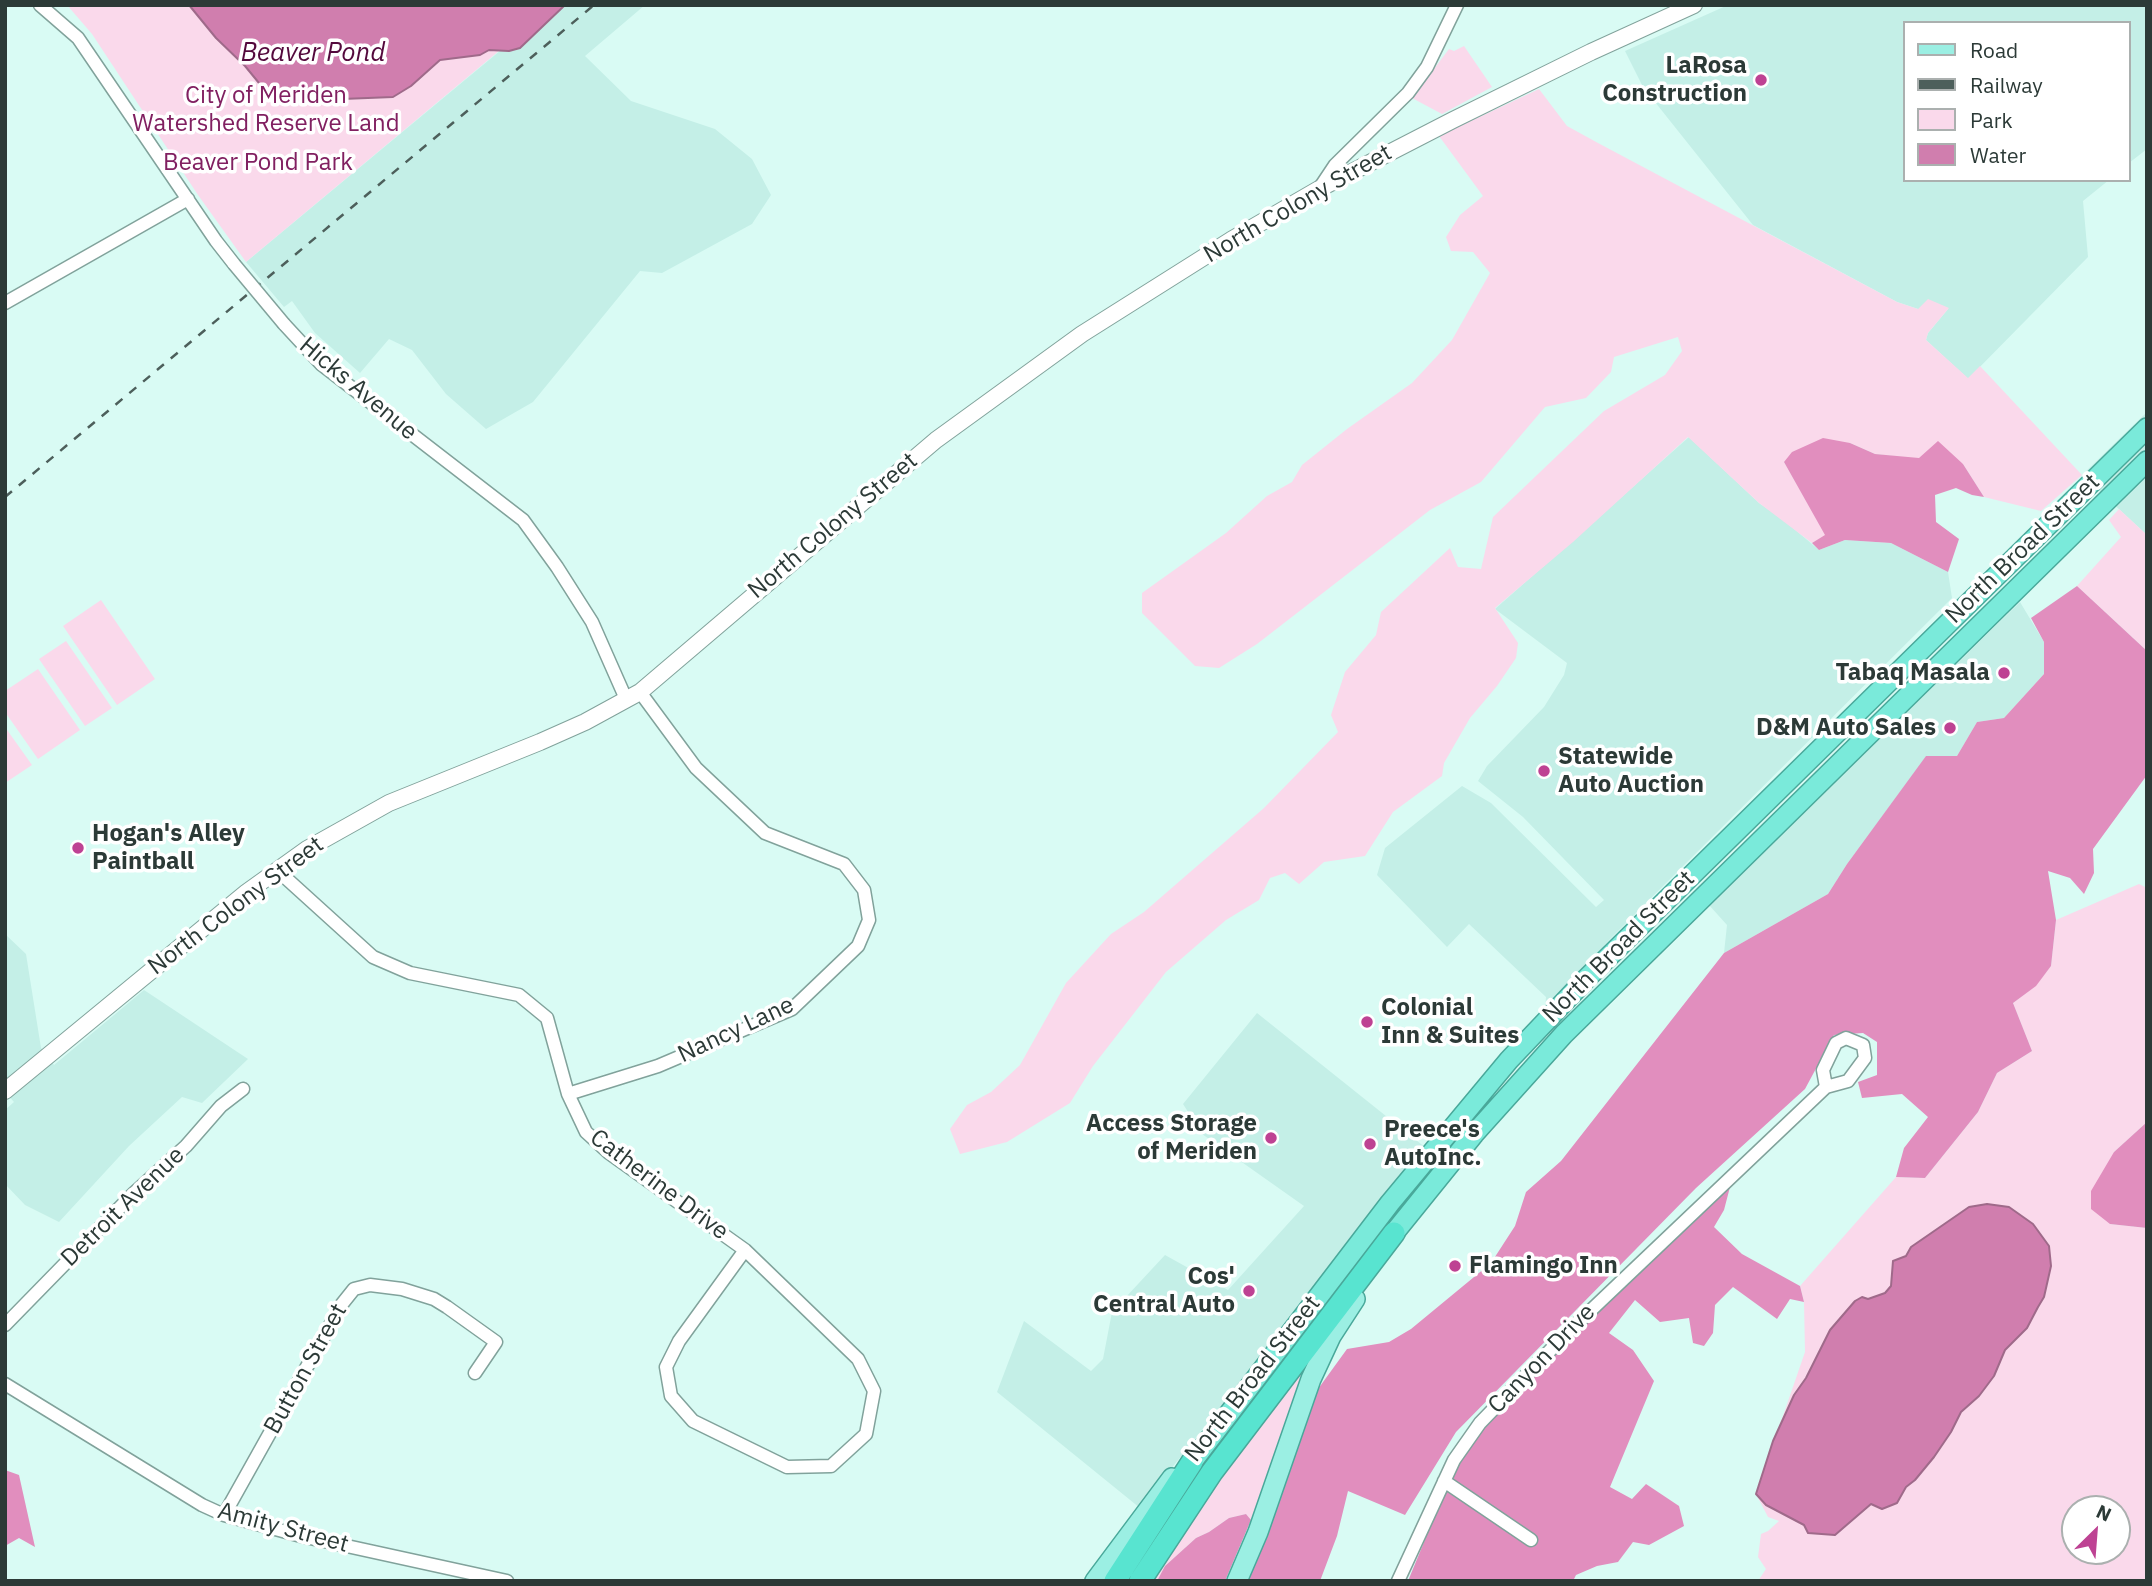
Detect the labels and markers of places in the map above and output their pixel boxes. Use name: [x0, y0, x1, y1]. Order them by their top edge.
place label: LaRosa Construction: [1602, 52, 1747, 108]
marker: LaRosa Construction: [1753, 72, 1769, 88]
place label: Tabaq Masala: [1836, 659, 1990, 687]
marker: Tabaq Masala: [1996, 665, 2012, 681]
place label: D&M Auto Sales: [1756, 714, 1936, 742]
marker: D&M Auto Sales: [1942, 720, 1958, 736]
place label: Statewide Auto Auction: [1558, 743, 1704, 799]
marker: Statewide Auto Auction: [1536, 763, 1552, 779]
place label: Hogan's Alley Paintball: [92, 820, 245, 876]
marker: Hogan's Alley Paintball: [70, 840, 86, 856]
place label: Colonial Inn & Suites: [1381, 994, 1519, 1050]
marker: Colonial Inn & Suites: [1359, 1014, 1375, 1030]
place label: Access Storage of Meriden: [1086, 1110, 1257, 1166]
place label: Preece's AutoInc.: [1384, 1116, 1482, 1172]
marker: Access Storage of Meriden: [1263, 1130, 1279, 1146]
marker: Preece's AutoInc.: [1362, 1136, 1378, 1152]
place label: Flamingo Inn: [1469, 1252, 1618, 1280]
marker: Flamingo Inn: [1447, 1258, 1463, 1274]
place label: Cos' Central Auto: [1093, 1263, 1235, 1319]
marker: Cos' Central Auto: [1241, 1283, 1257, 1299]

